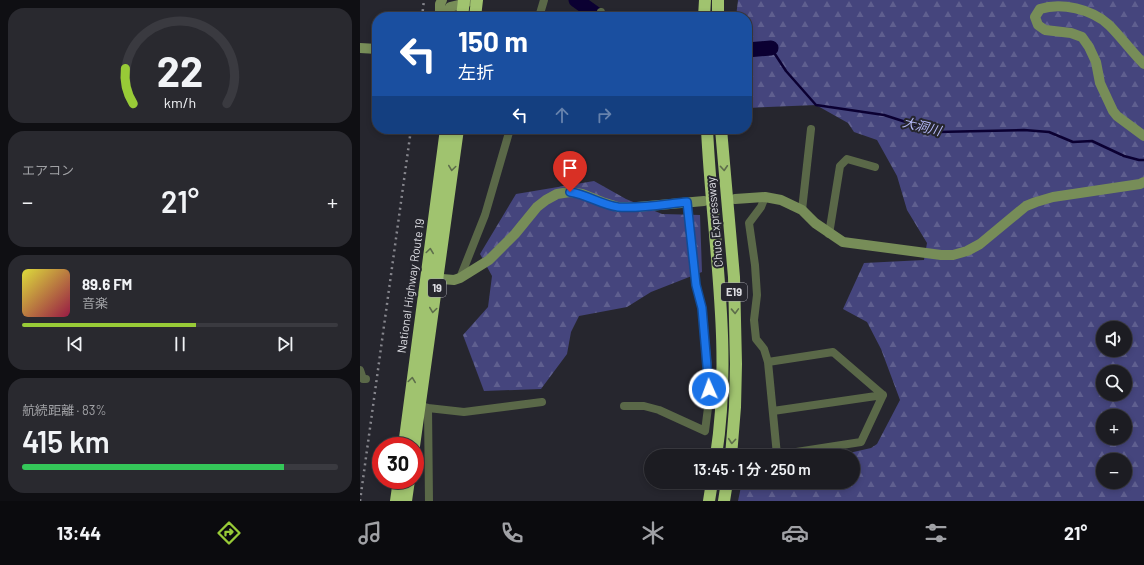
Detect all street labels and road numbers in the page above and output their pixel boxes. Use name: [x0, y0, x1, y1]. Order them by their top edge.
street label: Chuo Expressway: [703, 176, 725, 268]
street label: National Highway Route 19: [394, 218, 426, 354]
road number: 19: [428, 279, 446, 297]
road number: E19: [721, 283, 747, 301]

